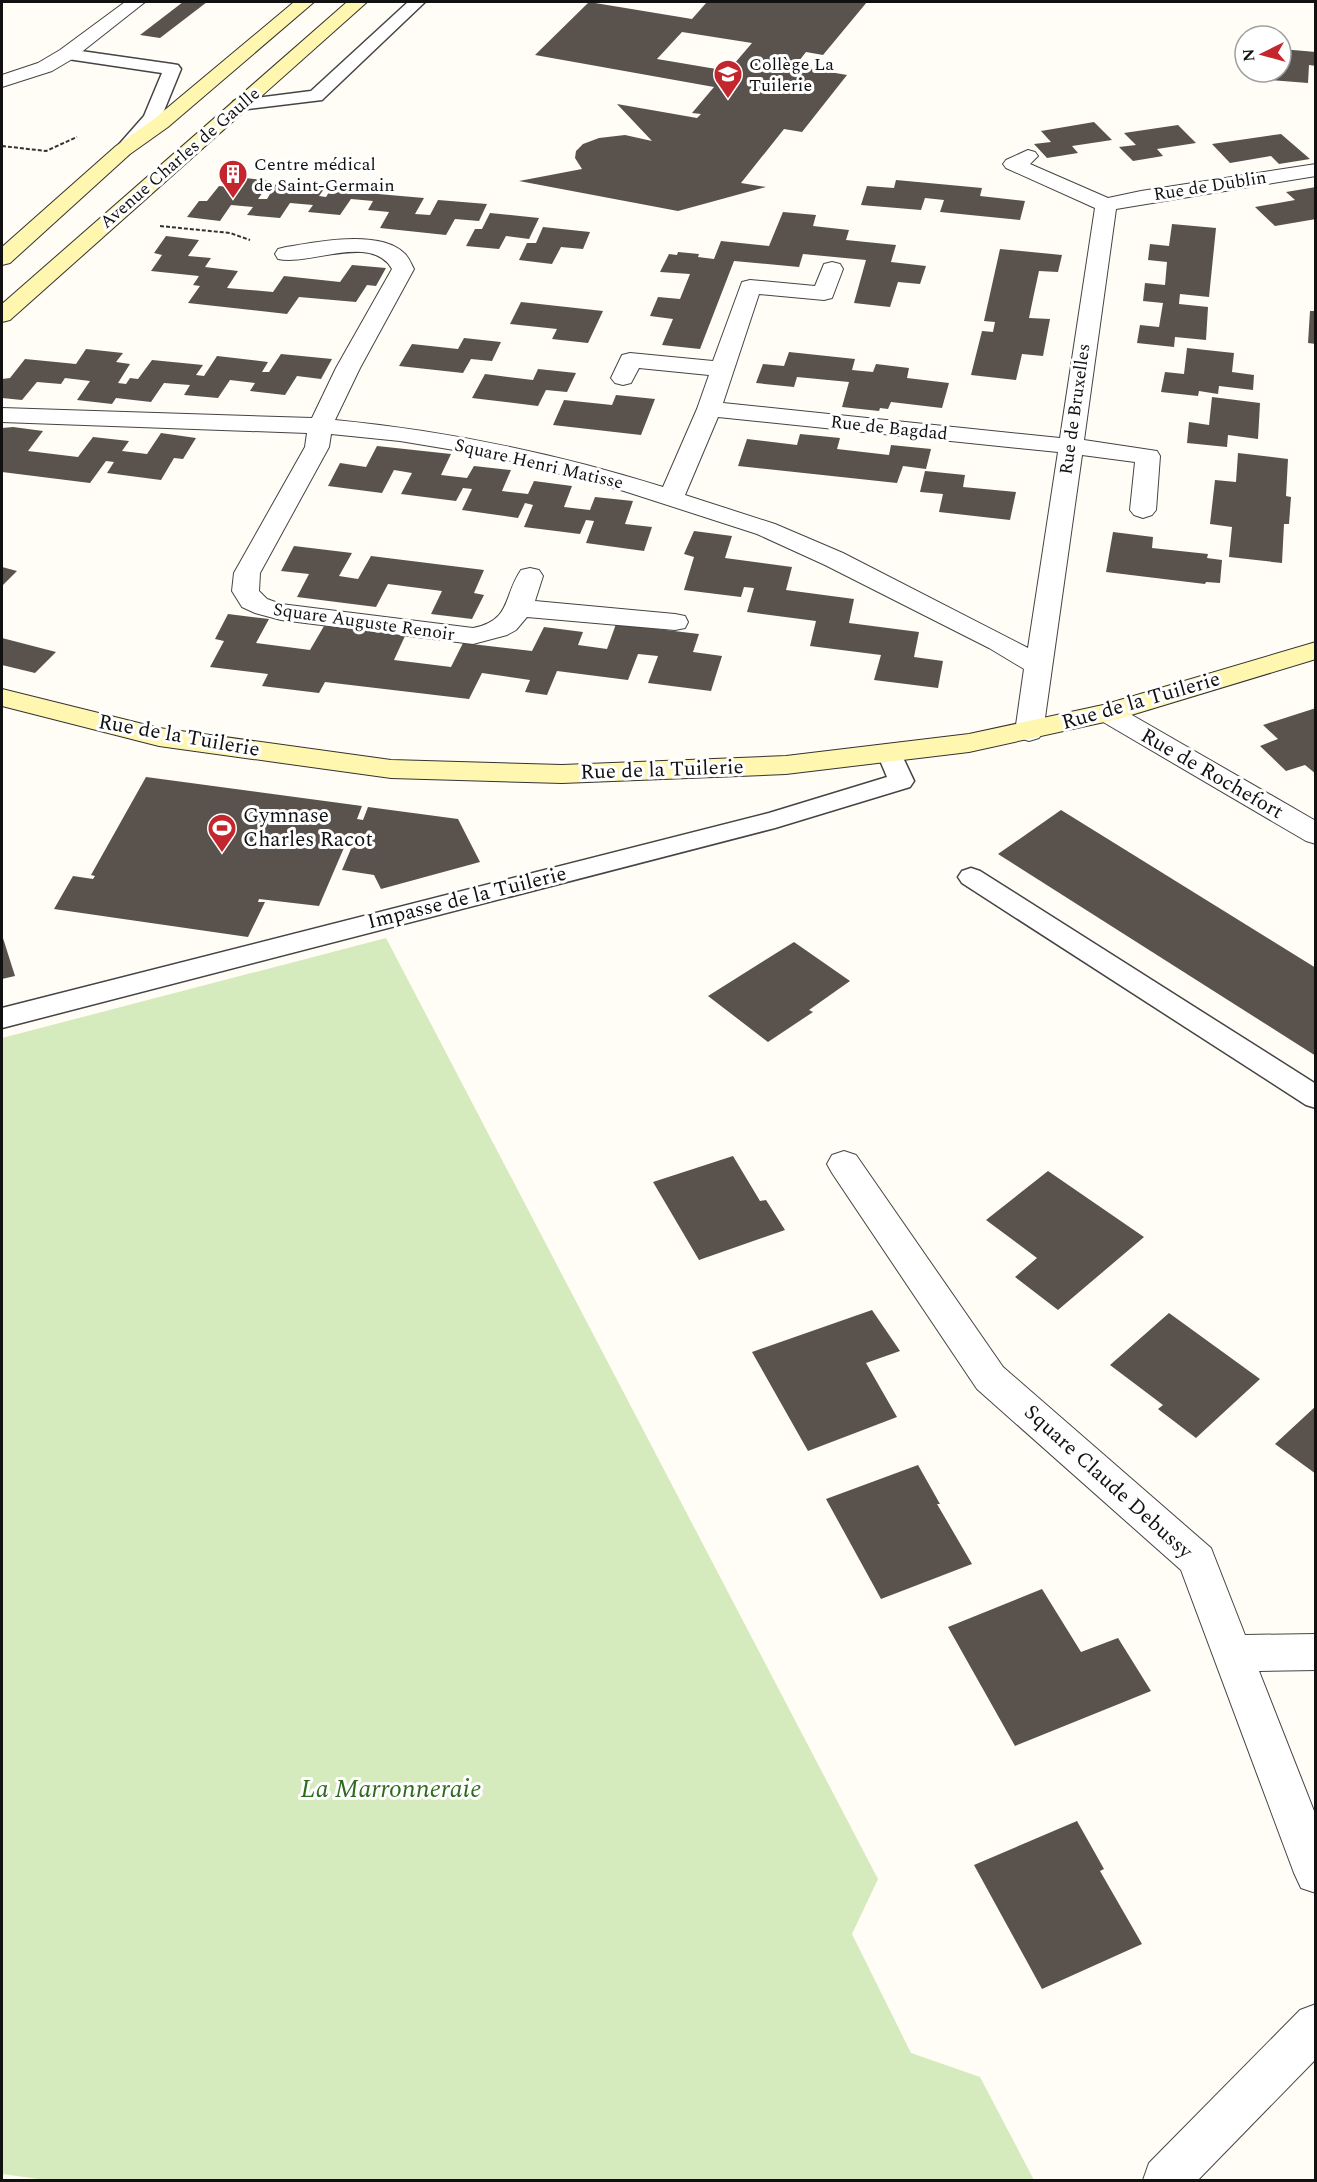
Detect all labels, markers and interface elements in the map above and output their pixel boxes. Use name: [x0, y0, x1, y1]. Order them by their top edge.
north arrow: [1233, 24, 1293, 84]
text: N: [1237, 48, 1262, 63]
place label: Collège La Tuilerie: [749, 51, 834, 99]
school or university icon: Collège La Tuilerie: [712, 58, 744, 100]
street label: Avenue Charles de Gaulle: [94, 81, 266, 235]
place label: Centre médical de Saint-Germain: [254, 151, 395, 199]
building icon: Centre médical de Saint-Germain: [217, 158, 249, 200]
street label: Rue de Dublin: [1152, 164, 1268, 208]
street label: Rue de Bruxelles: [1052, 342, 1098, 476]
street label: Rue de Bagdad: [829, 408, 949, 448]
street label: Square Henri Matisse: [452, 431, 626, 497]
street label: Square Auguste Renoir: [271, 596, 457, 648]
street label: Rue de la Tuilerie: [1058, 663, 1224, 739]
street label: Rue de la Tuilerie: [96, 706, 262, 766]
street label: Rue de Rochefort: [1135, 720, 1289, 828]
street label: Rue de la Tuilerie: [580, 751, 744, 789]
place label: Gymnase Charles Racot: [243, 800, 373, 856]
sports icon: Gymnase Charles Racot: [206, 812, 238, 854]
street label: Impasse de la Tuilerie: [364, 858, 570, 938]
street label: Square Claude Debussy: [1016, 1397, 1200, 1567]
park label: La Marronneraie: [300, 1769, 482, 1809]

